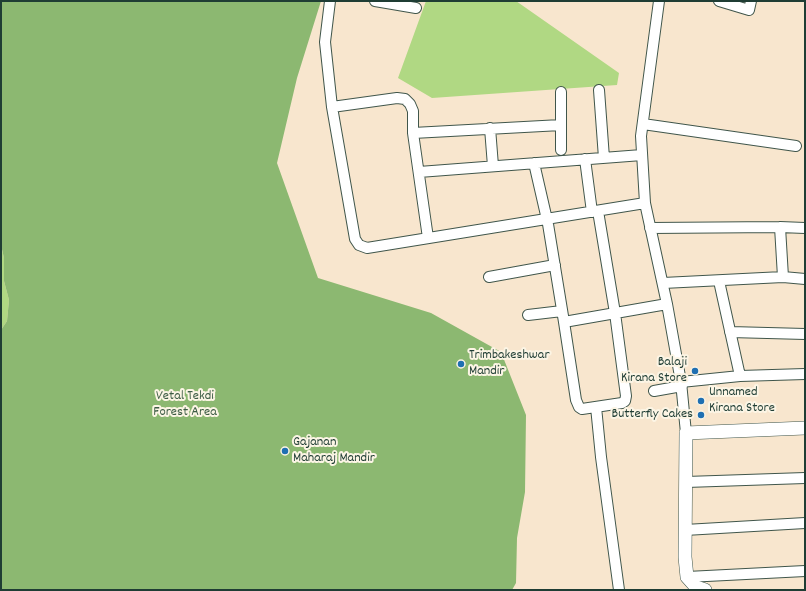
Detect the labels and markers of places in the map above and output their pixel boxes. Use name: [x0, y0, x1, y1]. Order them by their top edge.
place label: Trimbakeshwar Mandir: [469, 348, 550, 380]
place label: Balaji Kirana Store: [621, 355, 687, 388]
marker: Trimbakeshwar Mandir: [456, 359, 466, 369]
marker: Balaji Kirana Store: [690, 366, 700, 376]
place label: Unnamed Kirana Store: [709, 385, 775, 418]
marker: Unnamed Kirana Store: [696, 396, 706, 406]
place label: Butterfly Cakes: [612, 407, 693, 423]
marker: Butterfly Cakes: [696, 410, 706, 420]
place label: Gajanan Maharaj Mandir: [293, 435, 375, 468]
marker: Gajanan Maharaj Mandir: [280, 446, 290, 456]

